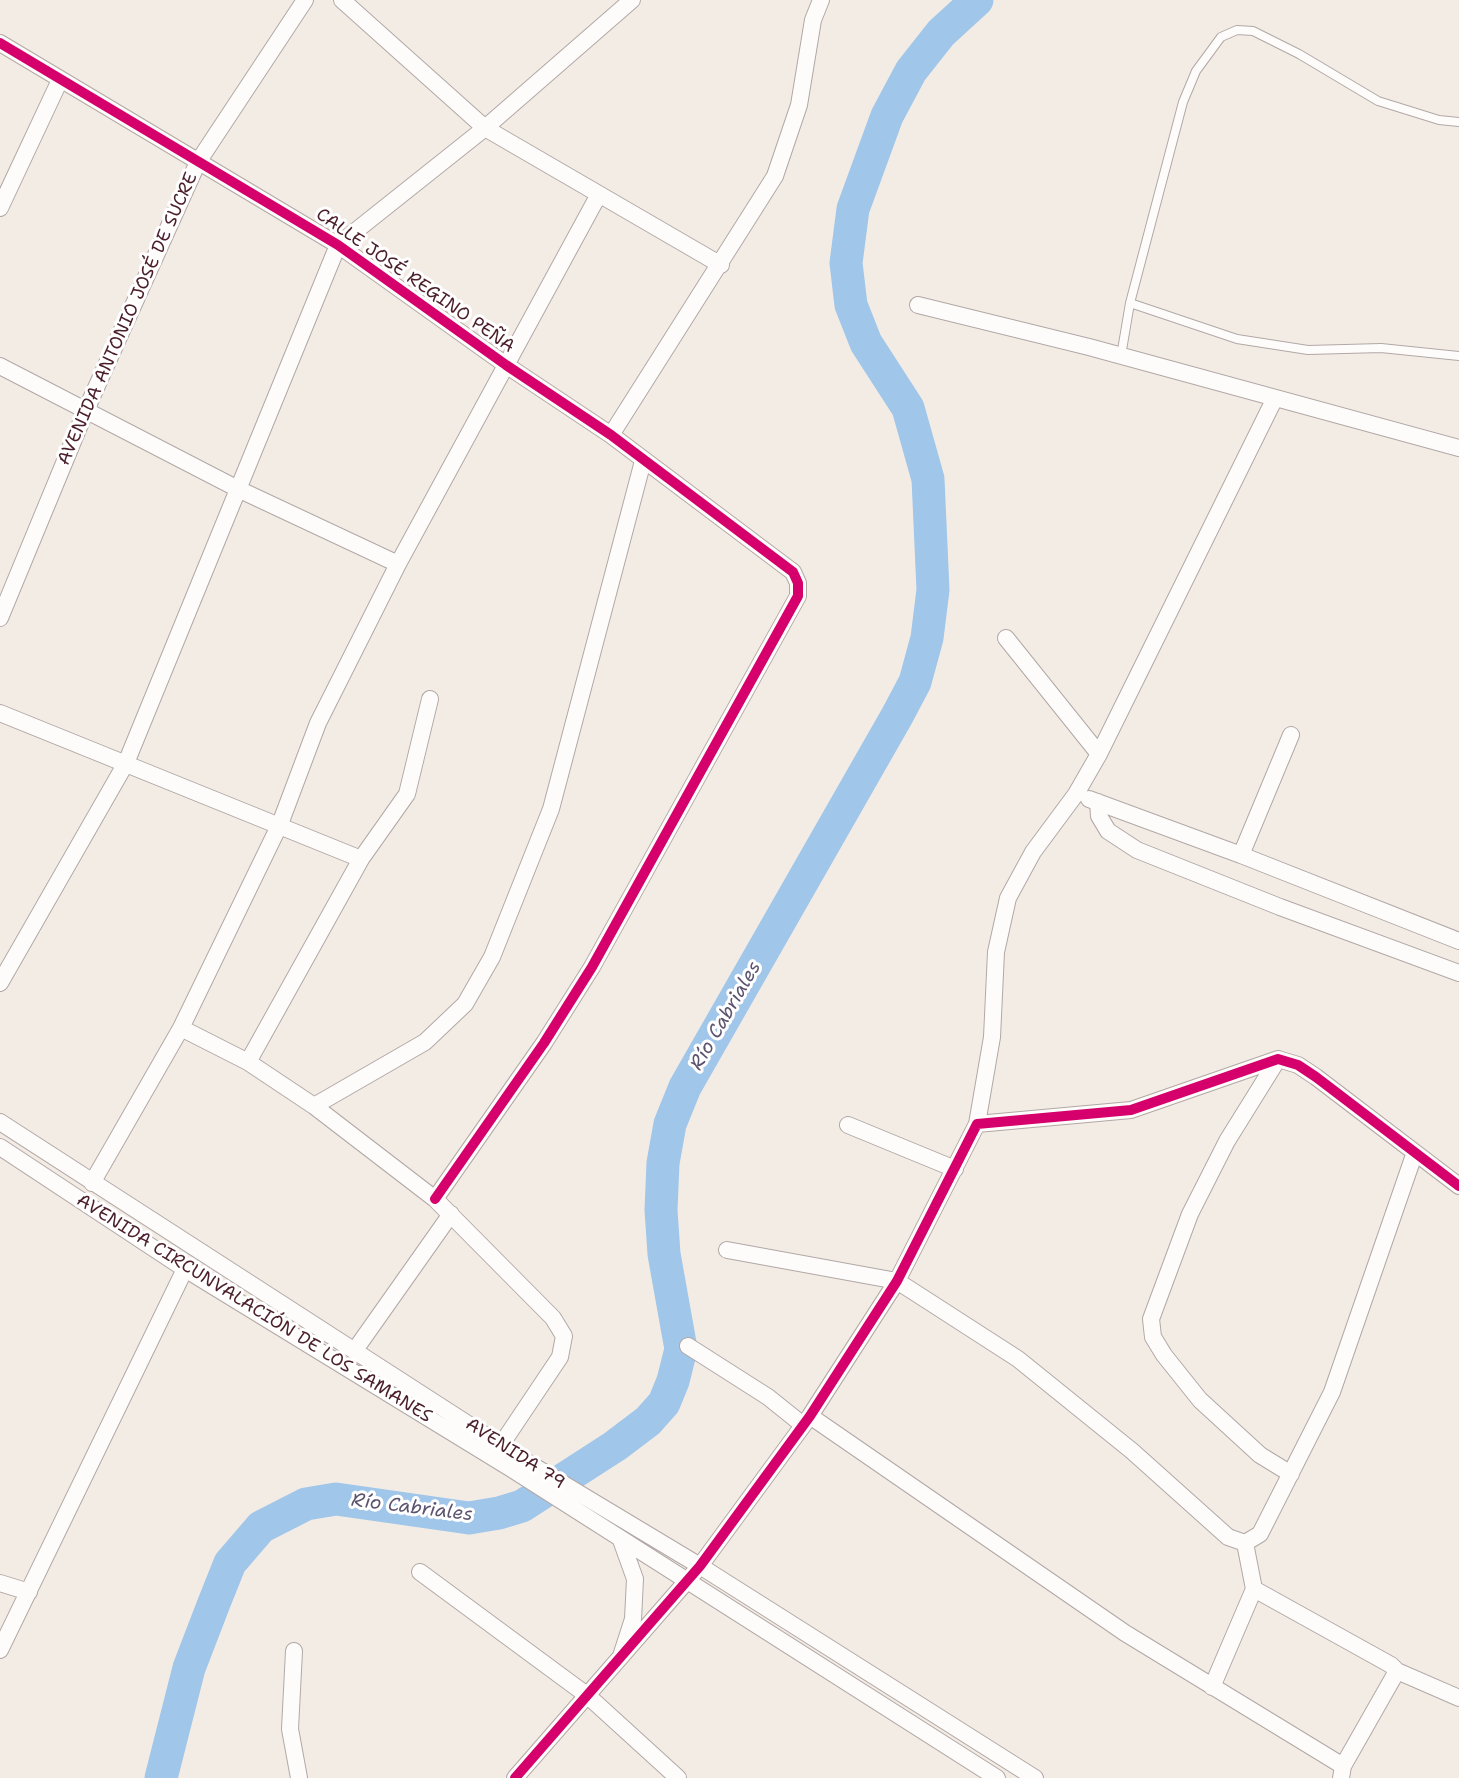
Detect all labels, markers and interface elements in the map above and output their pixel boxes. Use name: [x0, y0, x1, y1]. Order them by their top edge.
street label: AVENIDA ANTONIO JOSÉ DE SUCRE: [53, 169, 203, 469]
street label: CALLE JOSÉ REGINO PEÑA: [312, 204, 518, 358]
water label: Río Cabriales: [686, 957, 766, 1075]
street label: AVENIDA CIRCUNVALACIÓN DE LOS SAMANES: [72, 1190, 436, 1428]
street label: AVENIDA 79: [461, 1414, 569, 1494]
water label: Río Cabriales: [350, 1489, 474, 1527]

